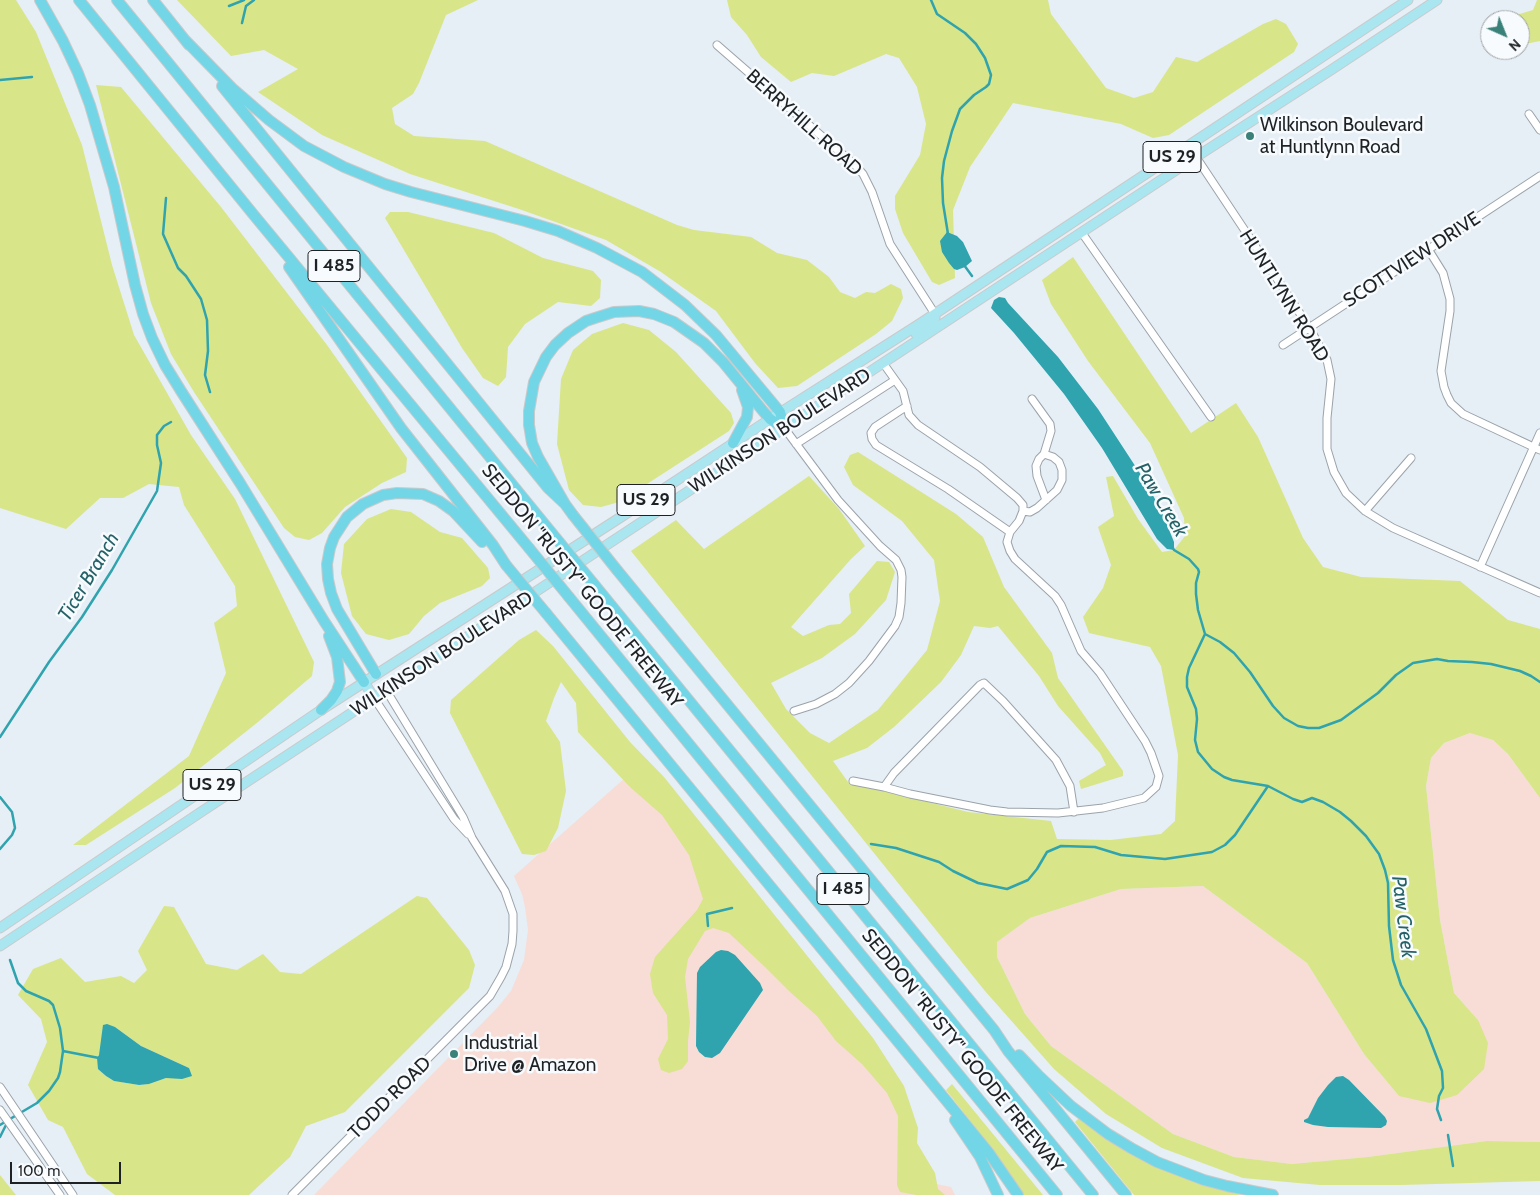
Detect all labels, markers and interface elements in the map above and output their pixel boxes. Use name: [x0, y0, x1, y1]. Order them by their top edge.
north arrow: [1480, 10, 1530, 60]
text: N: [1505, 35, 1525, 55]
street label: BERRYHILL ROAD: [741, 65, 867, 181]
place label: Wilkinson Boulevard at Huntlynn Road: [1260, 114, 1423, 158]
marker: Wilkinson Boulevard at Huntlynn Road: [1244, 130, 1256, 142]
road number: US 29: [1143, 142, 1201, 172]
street label: SCOTTVIEW DRIVE: [1339, 207, 1485, 313]
street label: HUNTLYNN ROAD: [1234, 226, 1334, 366]
road number: I 485: [308, 250, 360, 282]
street label: WILKINSON BOULEVARD: [685, 364, 875, 498]
water label: Paw Creek: [1129, 458, 1193, 542]
street label: SEDDON "RUSTY" GOODE FREEWAY: [477, 460, 687, 712]
road number: US 29: [617, 484, 675, 516]
water label: Ticer Branch: [53, 528, 125, 626]
street label: WILKINSON BOULEVARD: [347, 587, 537, 721]
road number: US 29: [183, 770, 241, 800]
road number: I 485: [817, 874, 869, 904]
water label: Paw Creek: [1386, 875, 1420, 959]
street label: SEDDON "RUSTY" GOODE FREEWAY: [857, 925, 1067, 1177]
place label: Industrial Drive @ Amazon: [464, 1032, 596, 1076]
marker: Industrial Drive @ Amazon: [448, 1048, 460, 1060]
street label: TODD ROAD: [344, 1052, 436, 1144]
scale bar: [12, 1152, 124, 1184]
text: 100 m: [18, 1162, 60, 1180]

